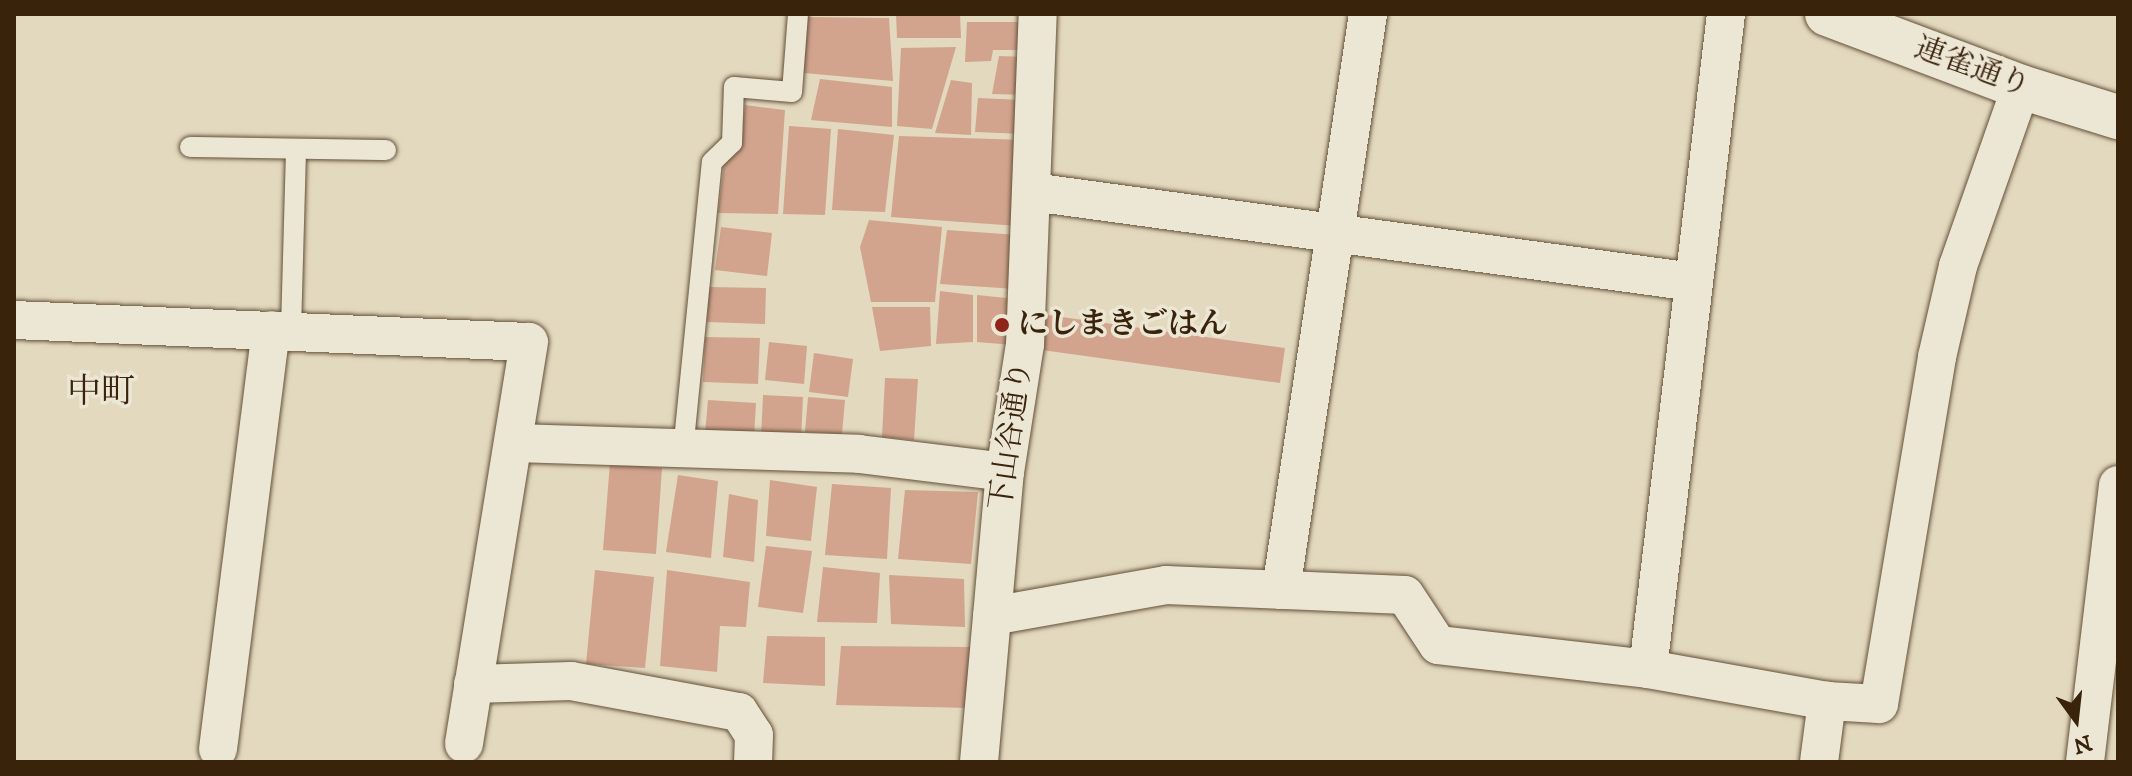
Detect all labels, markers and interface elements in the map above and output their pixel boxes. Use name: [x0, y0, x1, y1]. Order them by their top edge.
street label: 連雀通り: [1909, 31, 2035, 105]
place label: にしまきごはん: [1018, 307, 1228, 343]
marker: にしまきごはん: [993, 316, 1011, 334]
street label: 下山谷通り: [984, 359, 1040, 513]
district label: 中町: [67, 373, 135, 413]
north arrow: [2036, 680, 2116, 760]
text: N: [2070, 728, 2095, 759]

